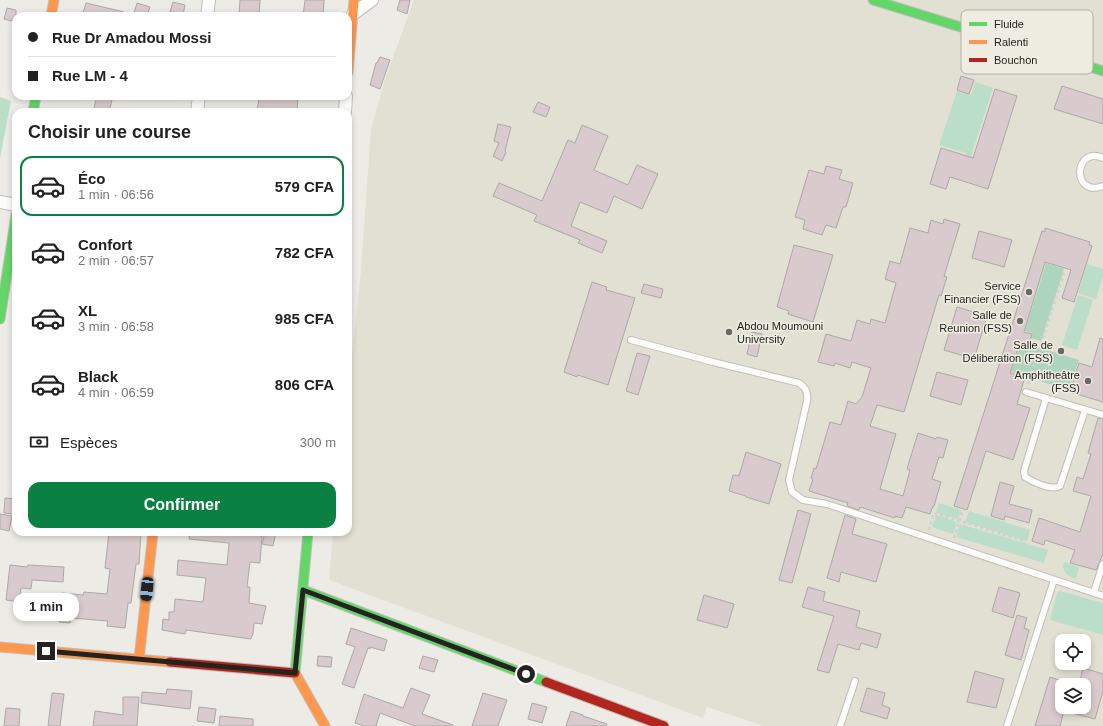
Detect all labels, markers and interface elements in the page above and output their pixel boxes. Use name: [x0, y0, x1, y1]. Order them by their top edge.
legend: [961, 10, 1093, 74]
text: Fluide: [994, 18, 1024, 30]
text: Rue Dr Amadou Mossi: [52, 29, 211, 46]
text: Ralenti: [994, 36, 1028, 48]
text: Bouchon: [994, 54, 1037, 66]
text: Rue LM - 4: [52, 67, 128, 84]
text: Choisir une course: [28, 122, 191, 142]
icon: car: [30, 168, 66, 204]
text: Éco: [78, 170, 106, 187]
text: 579 CFA: [275, 178, 334, 195]
text: 1 min · 06:56: [78, 187, 154, 202]
icon: car: [30, 234, 66, 270]
text: Confort: [78, 236, 132, 253]
text: 782 CFA: [275, 244, 334, 261]
text: 2 min · 06:57: [78, 253, 154, 268]
place label: Service Financier (FSS): [944, 280, 1021, 305]
marker: Service Financier (FSS): [1024, 287, 1034, 297]
icon: car: [30, 300, 66, 336]
text: XL: [78, 302, 97, 319]
place label: Salle de Reunion (FSS): [939, 309, 1012, 334]
text: 985 CFA: [275, 310, 334, 327]
marker: Salle de Reunion (FSS): [1015, 316, 1025, 326]
text: 3 min · 06:58: [78, 319, 154, 334]
place label: Abdou Moumouni University: [737, 320, 823, 345]
marker: Abdou Moumouni University: [724, 327, 734, 337]
place label: Salle de Déliberation (FSS): [963, 339, 1053, 364]
marker: Salle de Déliberation (FSS): [1056, 346, 1066, 356]
icon: car: [30, 366, 66, 402]
text: Black: [78, 368, 118, 385]
place label: Amphitheâtre (FSS): [1015, 369, 1080, 394]
text: 806 CFA: [275, 376, 334, 393]
marker: Amphitheâtre (FSS): [1083, 376, 1093, 386]
text: 4 min · 06:59: [78, 385, 154, 400]
icon: cash: [28, 431, 50, 453]
text: Espèces: [60, 434, 118, 451]
text: 300 m: [300, 435, 336, 450]
button: Confirmer: [28, 482, 336, 528]
car: [140, 576, 154, 602]
callout: 1 min: [13, 593, 79, 621]
text: 1 min: [29, 599, 63, 614]
map controls: [1055, 634, 1091, 714]
button: locate: [1055, 634, 1091, 670]
route end: [37, 642, 55, 660]
route start: [517, 665, 535, 683]
button: layers: [1055, 678, 1091, 714]

